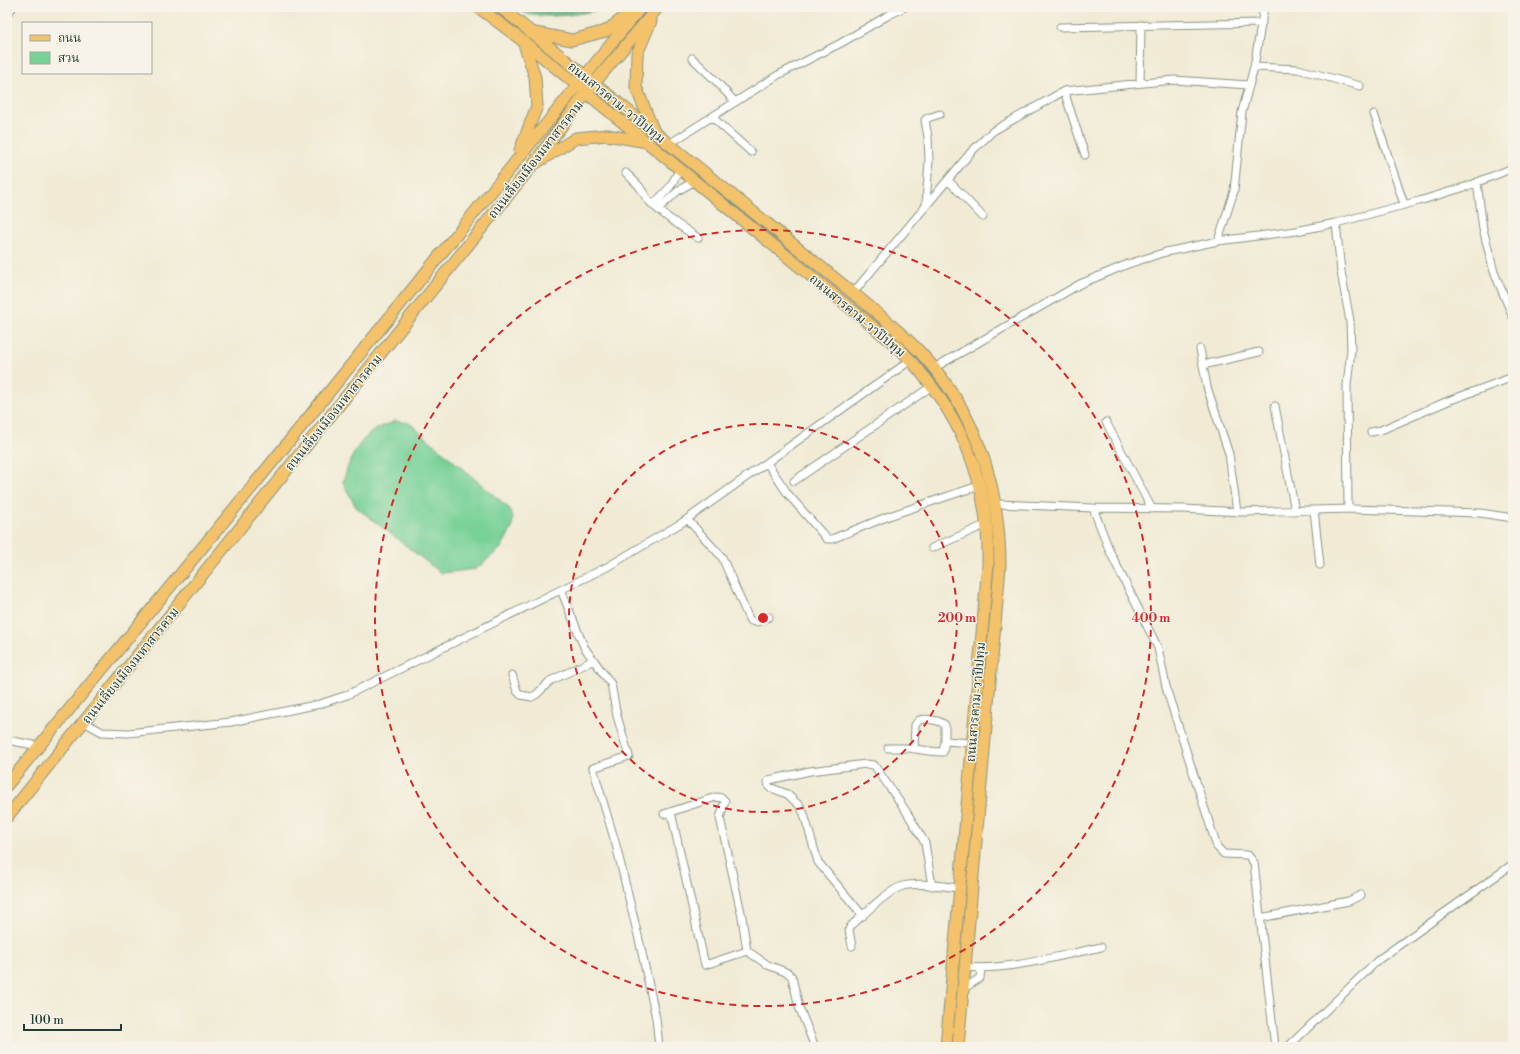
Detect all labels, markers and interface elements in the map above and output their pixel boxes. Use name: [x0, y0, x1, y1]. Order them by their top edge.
legend: [22, 22, 152, 74]
text: ถนน: [58, 31, 81, 46]
text: สวน: [58, 51, 80, 66]
street label: ถนนสารคาม-วาปีปทุม: [564, 59, 668, 147]
street label: ถนนเลี่ยงเมืองมหาสารคาม: [483, 96, 587, 222]
street label: ถนนสารคาม-วาปีปทุม: [806, 271, 909, 361]
street label: ถนนเลี่ยงเมืองมหาสารคาม: [280, 350, 386, 474]
street label: ถนนเลี่ยงเมืองมหาสารคาม: [77, 603, 183, 727]
centre of rings: [756, 611, 770, 625]
text: 200 m: [938, 611, 976, 626]
text: 400 m: [1132, 611, 1170, 626]
street label: ถนนสารคาม-วาปีปทุม: [963, 641, 989, 763]
scale bar: [24, 1006, 121, 1032]
text: 100 m: [30, 1013, 64, 1028]

